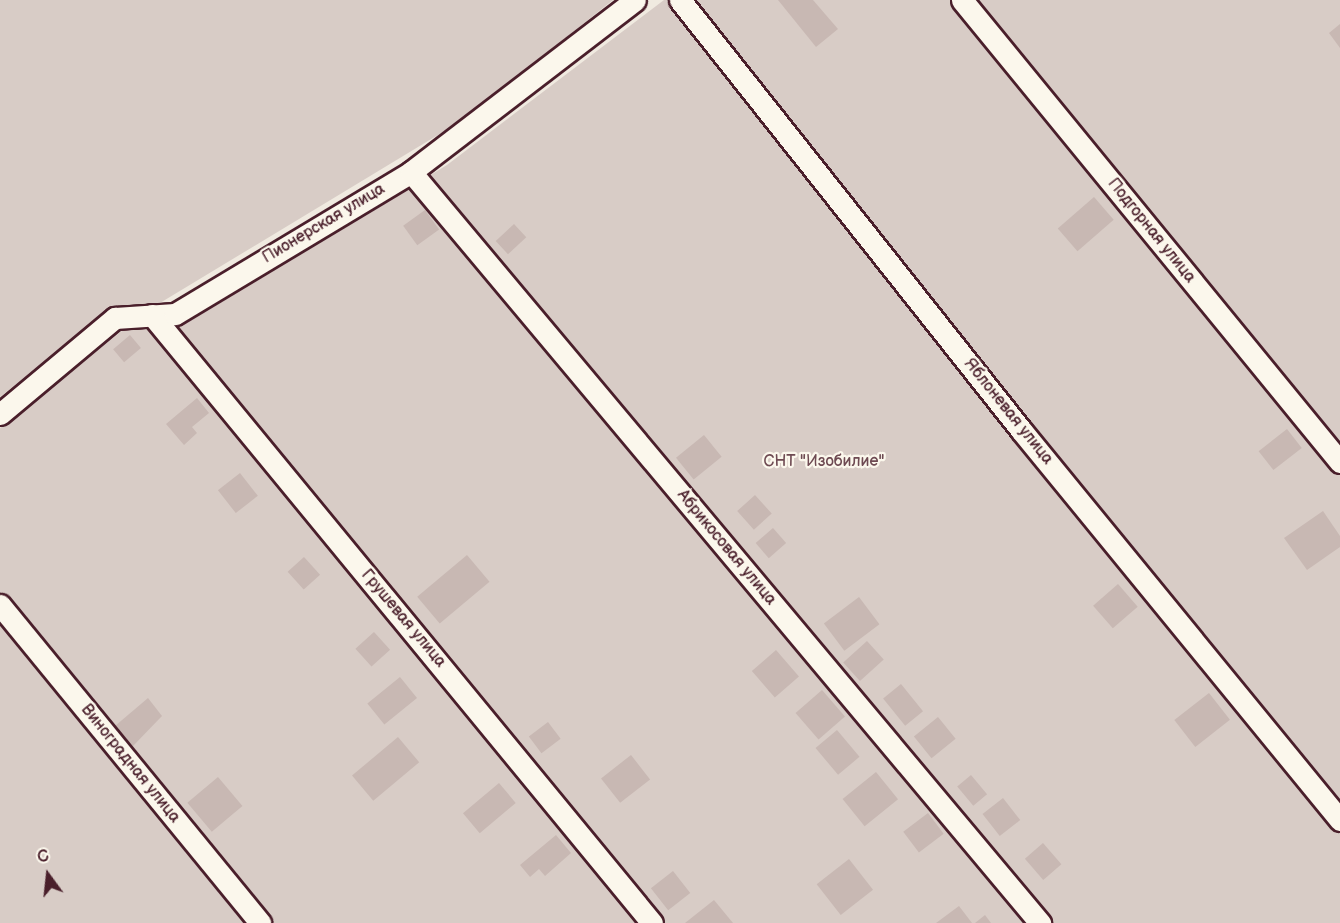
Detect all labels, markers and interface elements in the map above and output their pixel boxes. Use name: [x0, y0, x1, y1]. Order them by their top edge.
street label: Подгорная улица: [1103, 175, 1199, 287]
street label: Пионерская улица: [259, 180, 389, 268]
street label: Яблоневая улица: [959, 355, 1057, 469]
park label: СНТ "Изобилие": [764, 452, 884, 472]
street label: Абрикосовая улица: [672, 486, 780, 610]
street label: Грушевая улица: [357, 566, 449, 672]
street label: Виноградная улица: [76, 701, 184, 827]
north arrow: [18, 845, 78, 905]
text: С: [35, 847, 51, 868]

